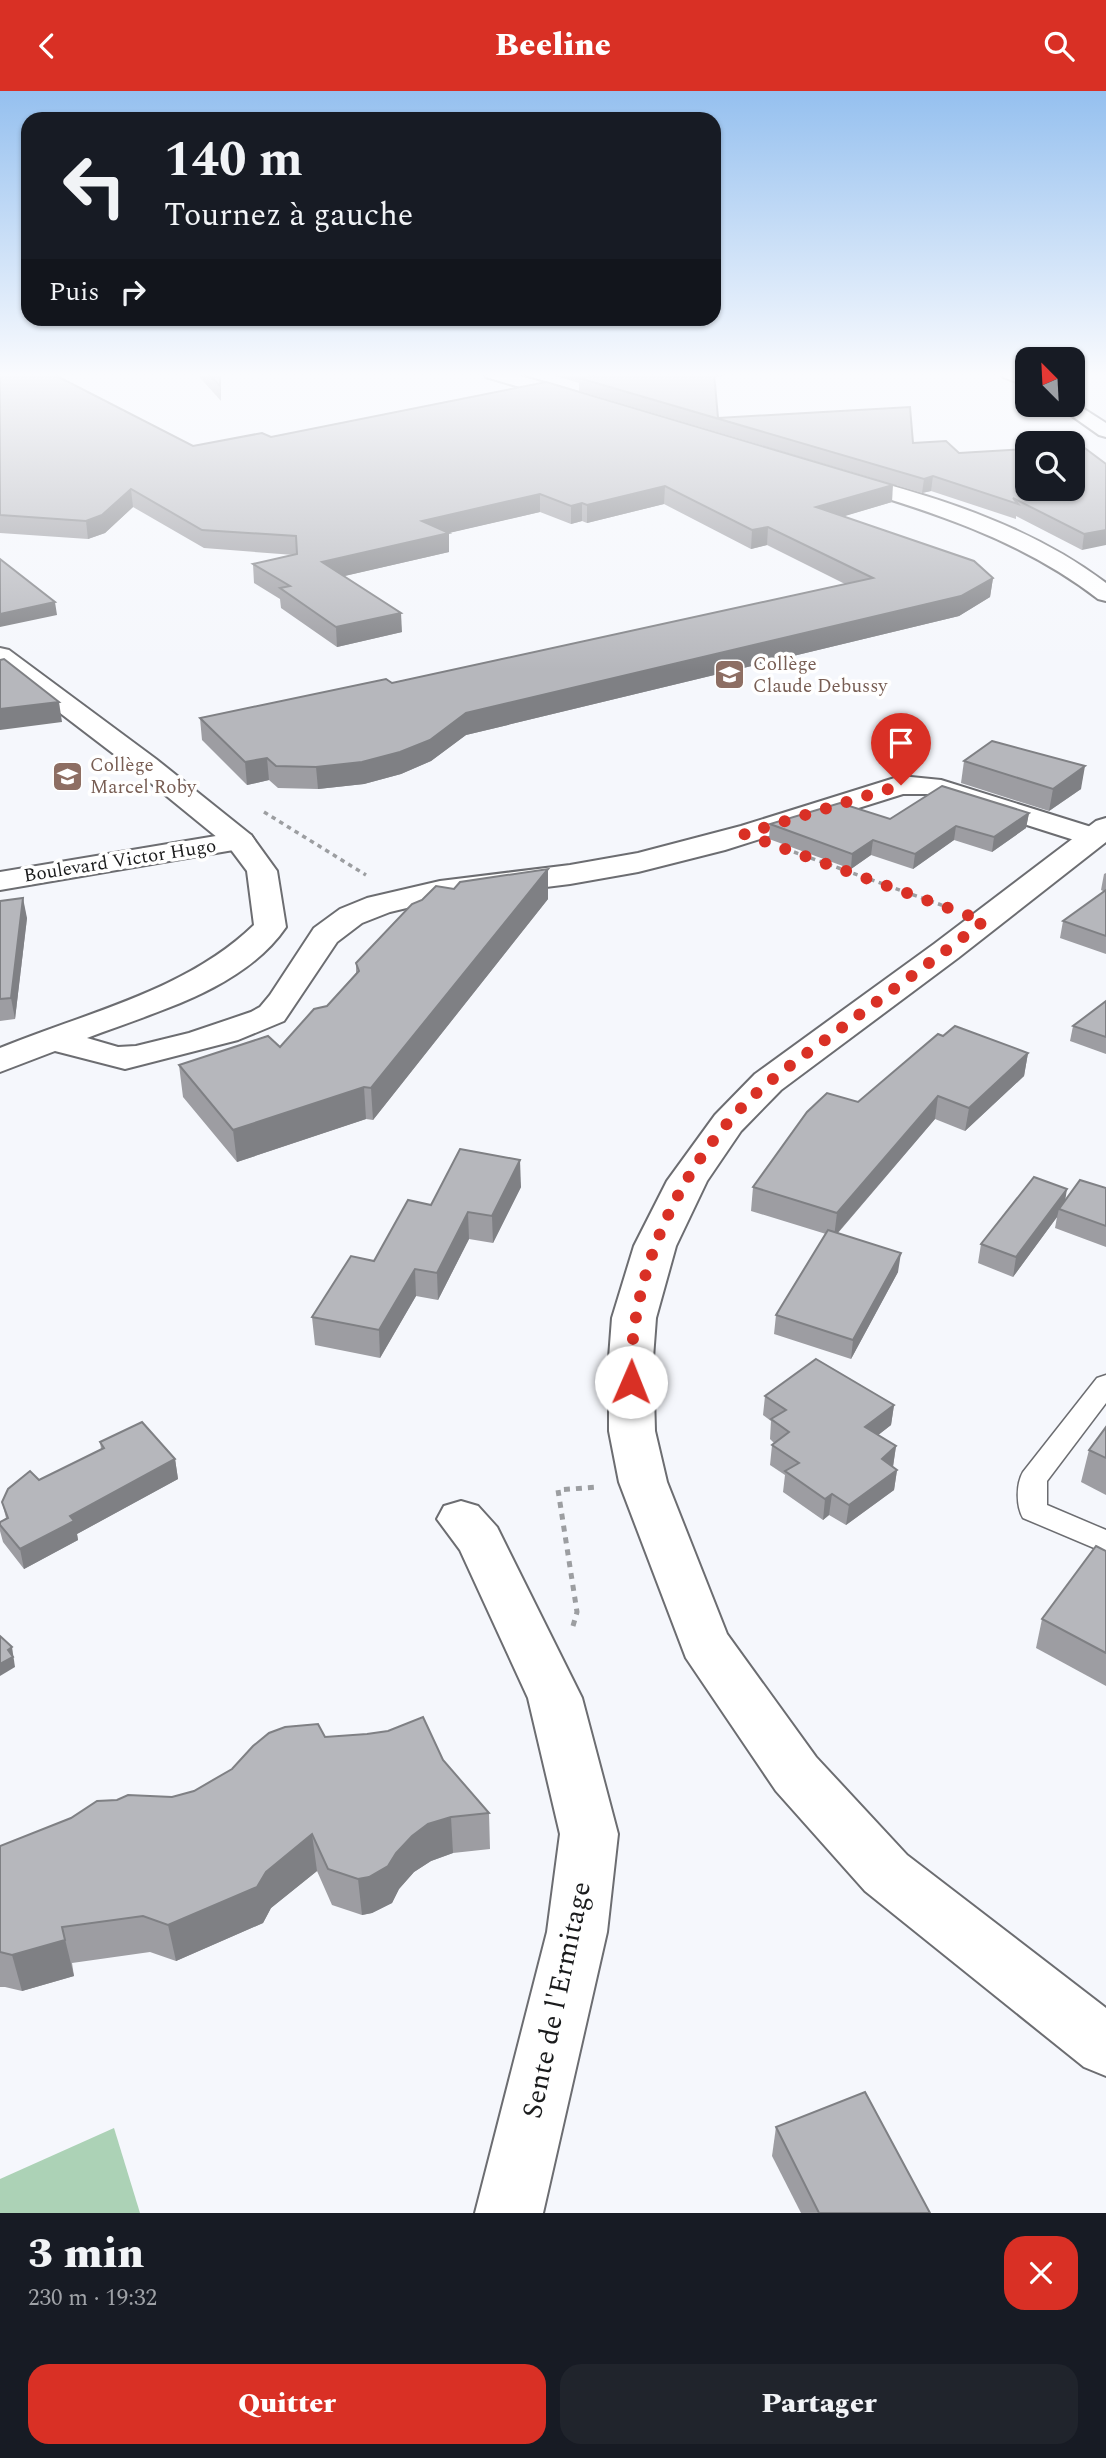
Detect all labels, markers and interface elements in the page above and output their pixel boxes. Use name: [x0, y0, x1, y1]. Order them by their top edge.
text: Beeline: [495, 21, 611, 70]
icon: back: [28, 27, 66, 65]
icon: search: [1040, 27, 1078, 65]
text: 140 m: [164, 123, 303, 198]
icon: left: [49, 140, 140, 231]
text: Tournez à gauche: [164, 191, 413, 240]
text: Puis: [49, 272, 100, 312]
icon: right: [114, 273, 152, 311]
north arrow: [1015, 347, 1085, 417]
map controls: [1015, 347, 1085, 501]
button: search: [1015, 431, 1085, 501]
place label: Collège Claude Debussy: [753, 650, 888, 701]
school or university icon: Collège Claude Debussy: [713, 658, 747, 692]
pin: [871, 713, 931, 785]
icon: arrive: [882, 724, 920, 762]
place label: Collège Marcel Roby: [90, 751, 197, 802]
school or university icon: Collège Marcel Roby: [50, 759, 84, 793]
street label: Boulevard Victor Hugo: [22, 831, 218, 891]
position arrow: [594, 1345, 668, 1419]
street label: Sente de l'Ermitage: [511, 1878, 603, 2122]
text: 3 min: [28, 2223, 144, 2286]
button: close: [1004, 2236, 1078, 2310]
text: 230 m · 19:32: [28, 2281, 157, 2316]
button: Quitter: [28, 2364, 546, 2444]
button: Partager: [560, 2364, 1078, 2444]

